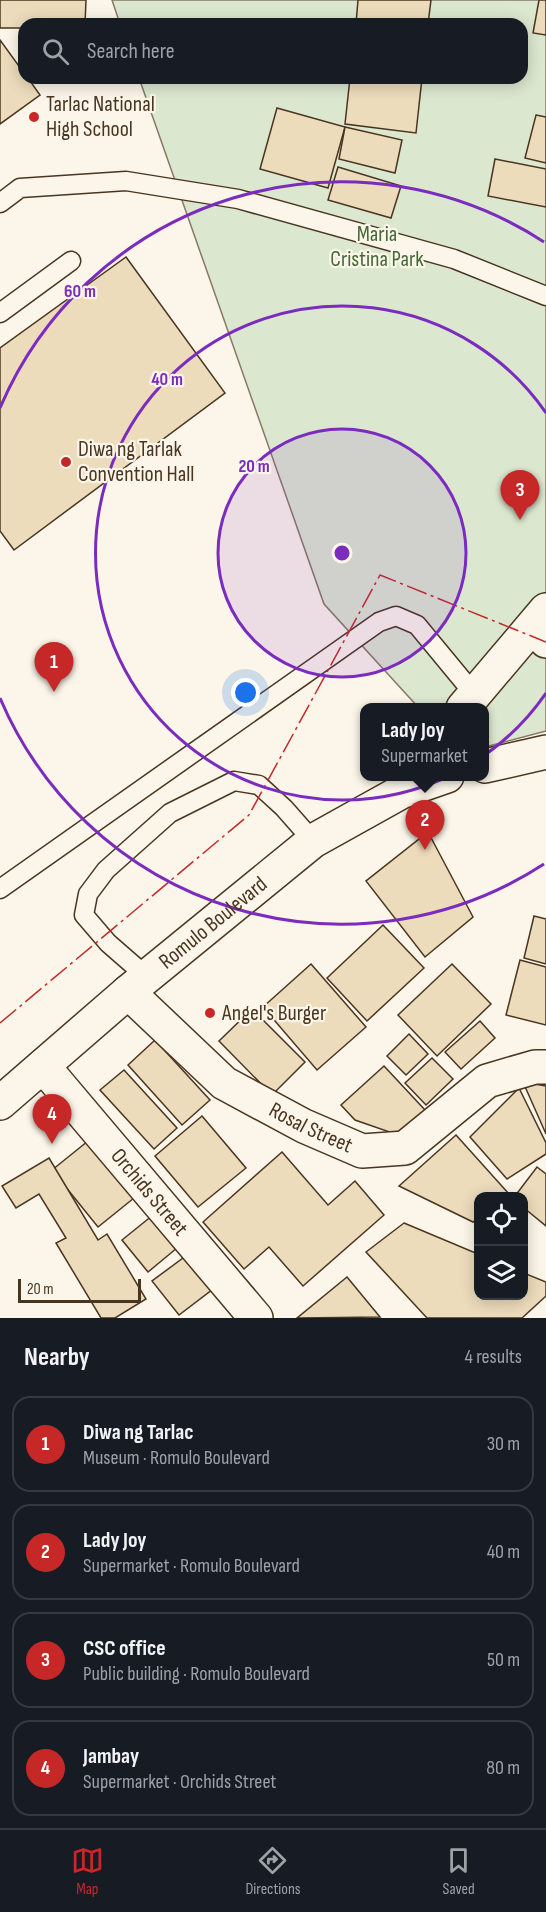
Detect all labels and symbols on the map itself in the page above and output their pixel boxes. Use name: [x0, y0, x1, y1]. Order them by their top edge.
place label: Tarlac National High School: [46, 91, 155, 143]
marker: Tarlac National High School: [27, 110, 41, 124]
park label: Maria Cristina Park: [330, 221, 424, 273]
text: 60 m: [64, 281, 96, 302]
text: 40 m: [151, 369, 183, 390]
place label: Diwa ng Tarlak Convention Hall: [78, 436, 194, 488]
marker: Diwa ng Tarlak Convention Hall: [59, 455, 73, 469]
text: 20 m: [238, 456, 270, 477]
pin: 3: [500, 470, 540, 520]
centre of rings: [332, 543, 352, 563]
pin: 1: [34, 642, 74, 692]
your location: [231, 678, 260, 707]
pin: 2: [406, 800, 444, 850]
street label: Romulo Boulevard: [153, 871, 273, 975]
place label: Angel's Burger: [221, 1000, 326, 1027]
marker: Angel's Burger: [203, 1006, 217, 1020]
pin: 4: [32, 1094, 72, 1144]
street label: Rosal Street: [264, 1096, 357, 1159]
street label: Orchids Street: [105, 1143, 194, 1242]
scale bar: [18, 1276, 141, 1304]

